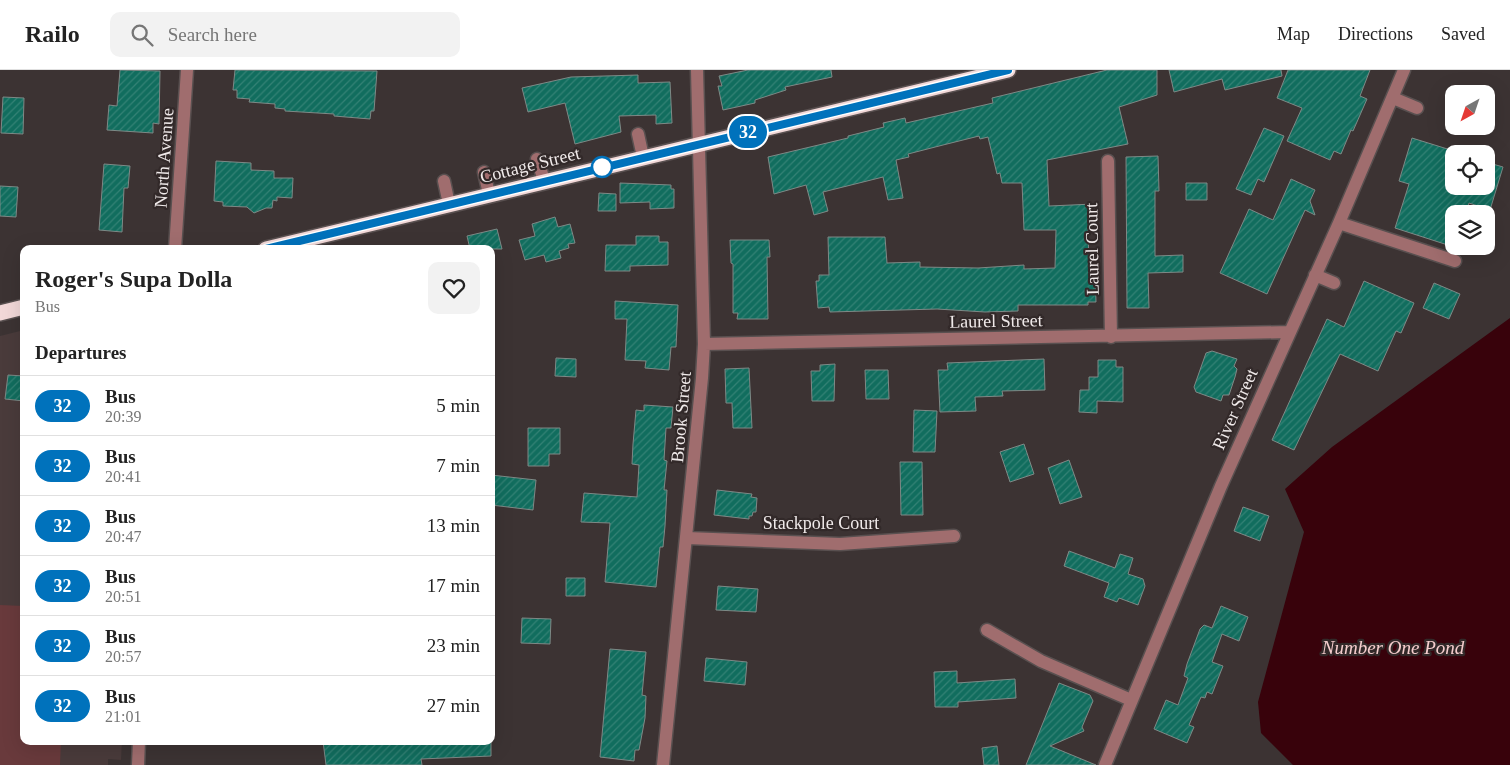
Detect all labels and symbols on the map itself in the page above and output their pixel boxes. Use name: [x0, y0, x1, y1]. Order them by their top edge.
north arrow: [1445, 85, 1495, 135]
street label: North Avenue: [151, 107, 177, 209]
line badge: 32: [726, 116, 770, 148]
street label: Cottage Street: [478, 143, 582, 187]
unlabelled marker: [591, 156, 613, 178]
street label: Laurel Court: [1081, 203, 1103, 295]
street label: Laurel Street: [949, 310, 1043, 332]
street label: River Street: [1208, 365, 1262, 453]
street label: Brook Street: [667, 371, 695, 463]
street label: Stackpole Court: [763, 513, 879, 533]
water label: Number One Pond: [1321, 637, 1465, 658]

